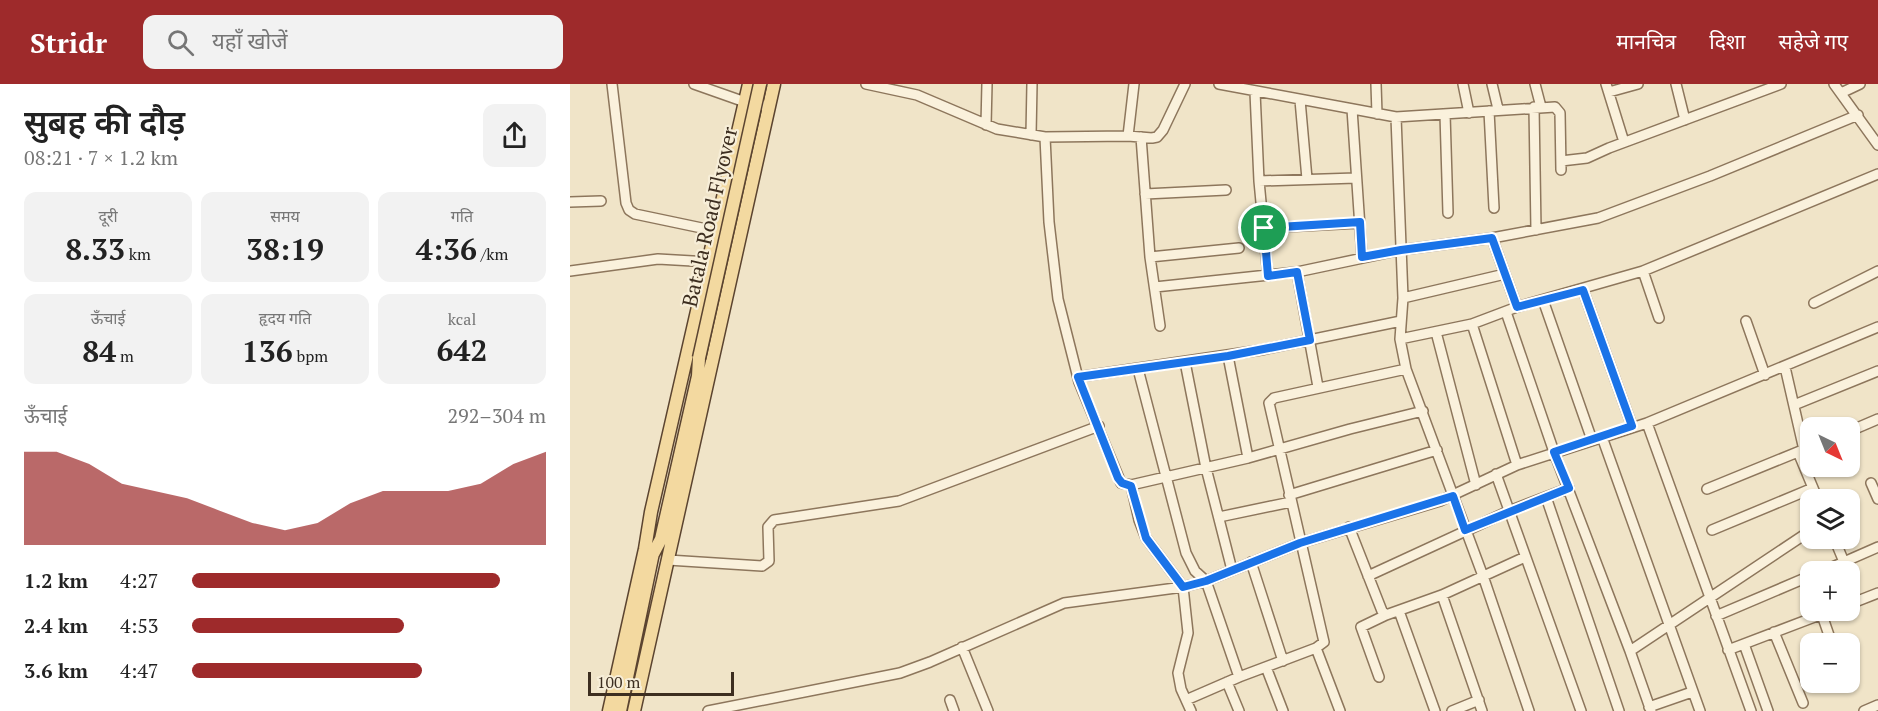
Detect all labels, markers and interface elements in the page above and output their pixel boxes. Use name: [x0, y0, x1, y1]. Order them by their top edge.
search box: [143, 15, 563, 69]
text: Stridr: [30, 24, 107, 61]
icon: search: [164, 26, 197, 59]
text: यहाँ खोजें: [212, 26, 288, 55]
text: मानचित्र: [1616, 27, 1676, 55]
text: दिशा: [1709, 27, 1746, 55]
text: सहेजे गए: [1779, 27, 1848, 55]
text: सुबह की दौड़: [24, 100, 185, 143]
button: share: [483, 104, 546, 167]
street label: Batala Road Flyover: [675, 124, 743, 310]
text: 08:21 · 7 × 1.2 km: [24, 144, 178, 171]
pin: [1238, 202, 1289, 253]
text: दूरी: [98, 205, 118, 227]
text: समय: [270, 205, 300, 227]
text: गति: [451, 205, 473, 227]
icon: arrive: [1247, 211, 1280, 244]
text: 8.33: [65, 229, 125, 269]
text: 38:19: [246, 229, 324, 269]
text: 4:36: [416, 229, 477, 269]
text: km: [125, 243, 151, 265]
text: /km: [477, 243, 508, 265]
text: ऊँचाई: [91, 307, 125, 329]
text: हृदय गति: [259, 307, 311, 329]
text: kcal: [448, 308, 476, 330]
text: 642: [437, 330, 487, 370]
text: 84: [82, 331, 116, 371]
text: 136: [242, 331, 293, 371]
text: m: [116, 345, 134, 367]
text: bpm: [293, 345, 328, 367]
text: ऊँचाई: [24, 402, 67, 429]
text: 292–304 m: [447, 402, 546, 429]
north arrow: [1800, 417, 1860, 477]
map controls: [1800, 417, 1860, 693]
button: layers: [1800, 489, 1860, 549]
button: +: [1800, 561, 1860, 621]
text: 1.2 km: [24, 567, 88, 594]
text: 4:27: [120, 567, 159, 594]
text: 2.4 km: [24, 612, 88, 639]
text: 4:53: [120, 612, 159, 639]
button: −: [1800, 633, 1860, 693]
text: 3.6 km: [24, 657, 88, 684]
text: 4:47: [120, 657, 159, 684]
scale bar: [588, 669, 734, 696]
text: 100 m: [597, 671, 640, 693]

